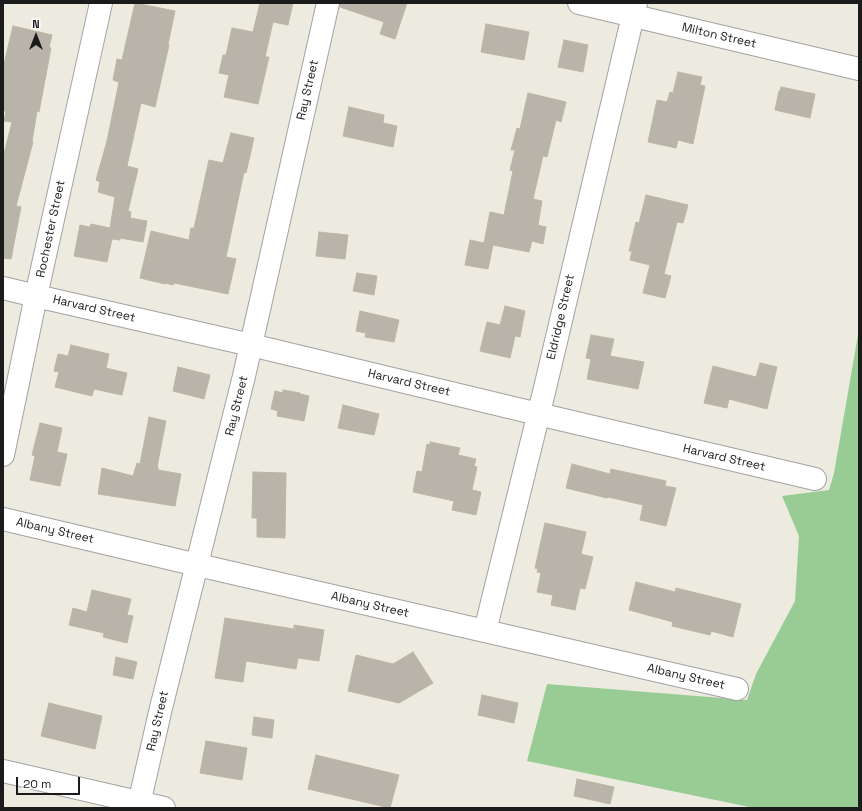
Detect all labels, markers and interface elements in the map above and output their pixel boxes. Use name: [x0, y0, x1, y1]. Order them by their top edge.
north arrow: [16, 16, 56, 56]
text: N: [32, 17, 40, 31]
street label: Milton Street: [680, 20, 758, 52]
street label: Ray Street: [294, 58, 322, 122]
street label: Rochester Street: [34, 179, 68, 279]
street label: Eldridge Street: [544, 273, 578, 361]
street label: Harvard Street: [51, 293, 137, 325]
street label: Harvard Street: [366, 367, 452, 399]
street label: Ray Street: [223, 374, 251, 438]
street label: Harvard Street: [681, 442, 767, 474]
street label: Albany Street: [15, 515, 95, 547]
street label: Albany Street: [330, 589, 410, 621]
street label: Albany Street: [646, 661, 726, 693]
street label: Ray Street: [144, 689, 172, 753]
scale bar: [18, 769, 82, 795]
text: 20 m: [23, 776, 51, 792]

